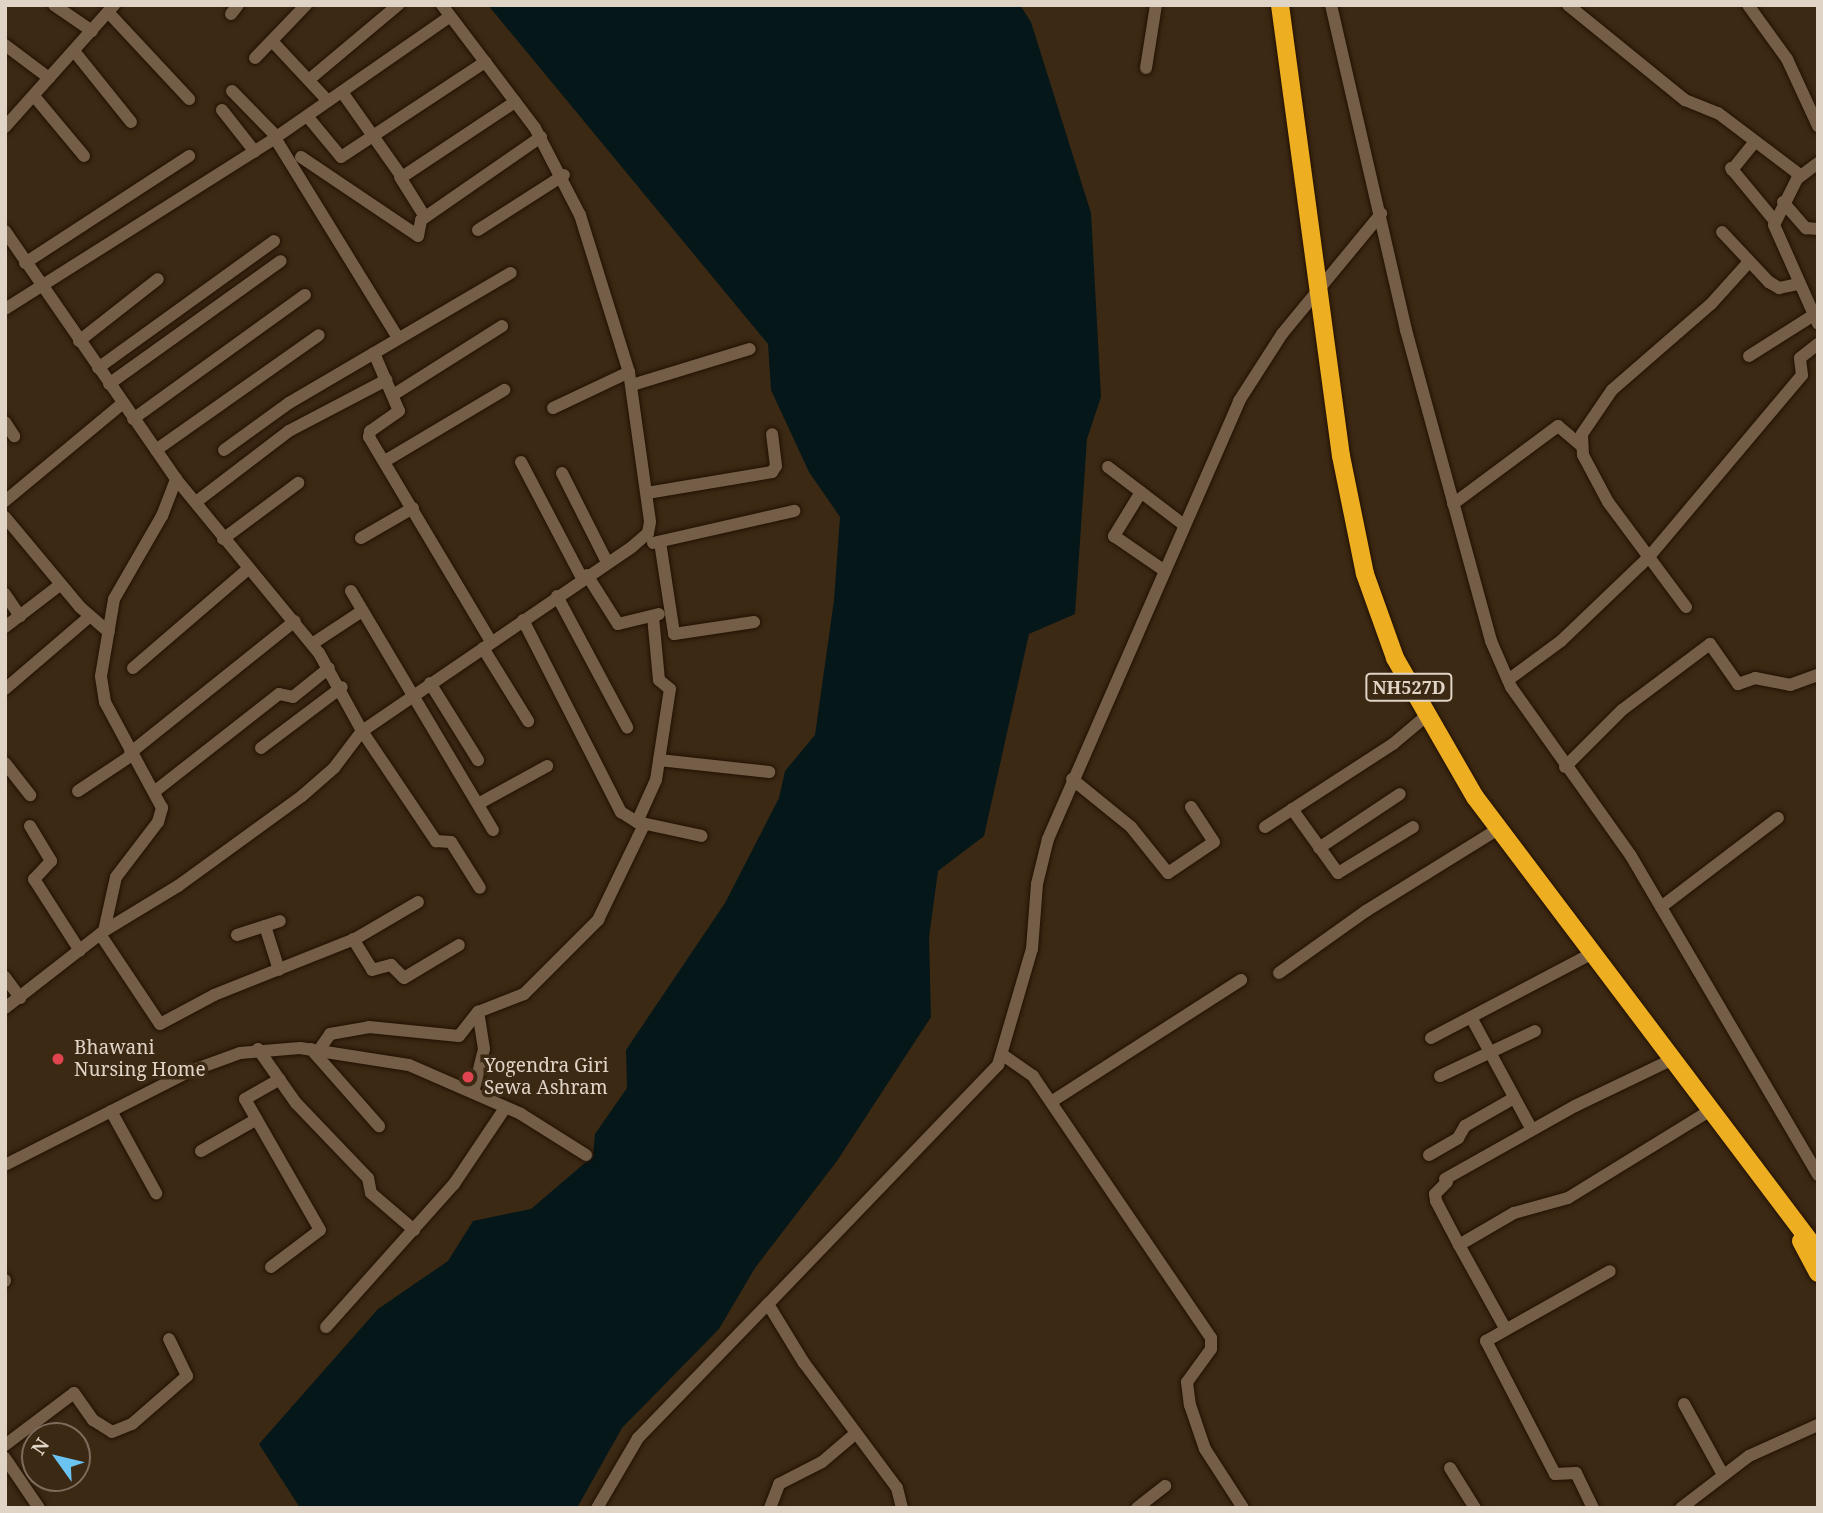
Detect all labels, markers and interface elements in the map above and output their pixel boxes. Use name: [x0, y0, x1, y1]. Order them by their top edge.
road number: NH527D: [1365, 672, 1453, 702]
place label: Bhawani Nursing Home: [74, 1037, 206, 1081]
marker: Bhawani Nursing Home: [48, 1049, 68, 1069]
place label: Yogendra Giri Sewa Ashram: [484, 1055, 609, 1099]
marker: Yogendra Giri Sewa Ashram: [458, 1067, 478, 1087]
north arrow: [21, 1422, 91, 1492]
text: N: [25, 1433, 55, 1460]

